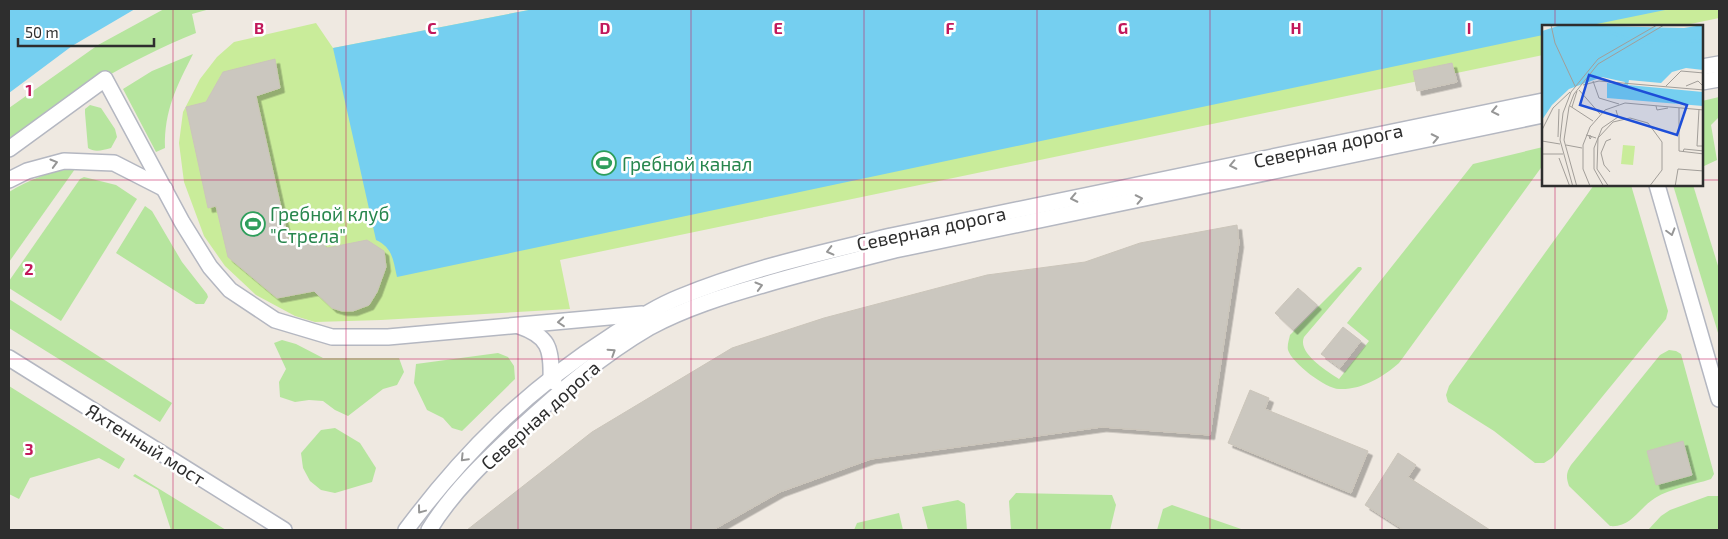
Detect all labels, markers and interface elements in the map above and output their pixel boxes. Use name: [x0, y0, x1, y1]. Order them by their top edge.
scale bar: [18, 15, 154, 47]
text: B: [254, 18, 264, 37]
text: C: [427, 18, 437, 37]
text: D: [600, 18, 611, 37]
text: E: [773, 18, 783, 37]
text: F: [946, 18, 955, 37]
text: G: [1118, 18, 1128, 37]
text: H: [1290, 18, 1302, 37]
text: I: [1467, 18, 1471, 37]
text: 50 m: [25, 23, 59, 41]
inset map: [1542, 25, 1703, 186]
text: 1: [26, 80, 32, 99]
one-way arrow: [1491, 105, 1500, 116]
street label: Северная дорога: [1251, 118, 1405, 172]
one-way arrow: [1431, 133, 1440, 143]
sports icon: Гребной канал: [591, 150, 617, 176]
place label: Гребной канал: [622, 152, 752, 175]
one-way arrow: [50, 159, 58, 169]
one-way arrow: [1229, 159, 1238, 170]
one-way arrow: [1070, 192, 1079, 203]
one-way arrow: [1135, 194, 1144, 205]
street label: Северная дорога: [854, 201, 1008, 255]
place label: Гребной клуб "Стрела": [270, 202, 389, 247]
sports icon: Гребной клуб "Стрела": [240, 211, 266, 237]
one-way arrow: [1665, 227, 1675, 235]
one-way arrow: [825, 245, 834, 256]
text: 2: [24, 259, 34, 278]
one-way arrow: [754, 281, 763, 291]
one-way arrow: [556, 316, 564, 327]
one-way arrow: [606, 349, 615, 358]
street label: Северная дорога: [476, 356, 604, 474]
street label: Яхтенный мост: [82, 398, 210, 490]
text: 3: [24, 439, 34, 458]
one-way arrow: [461, 453, 470, 462]
one-way arrow: [417, 505, 427, 514]

